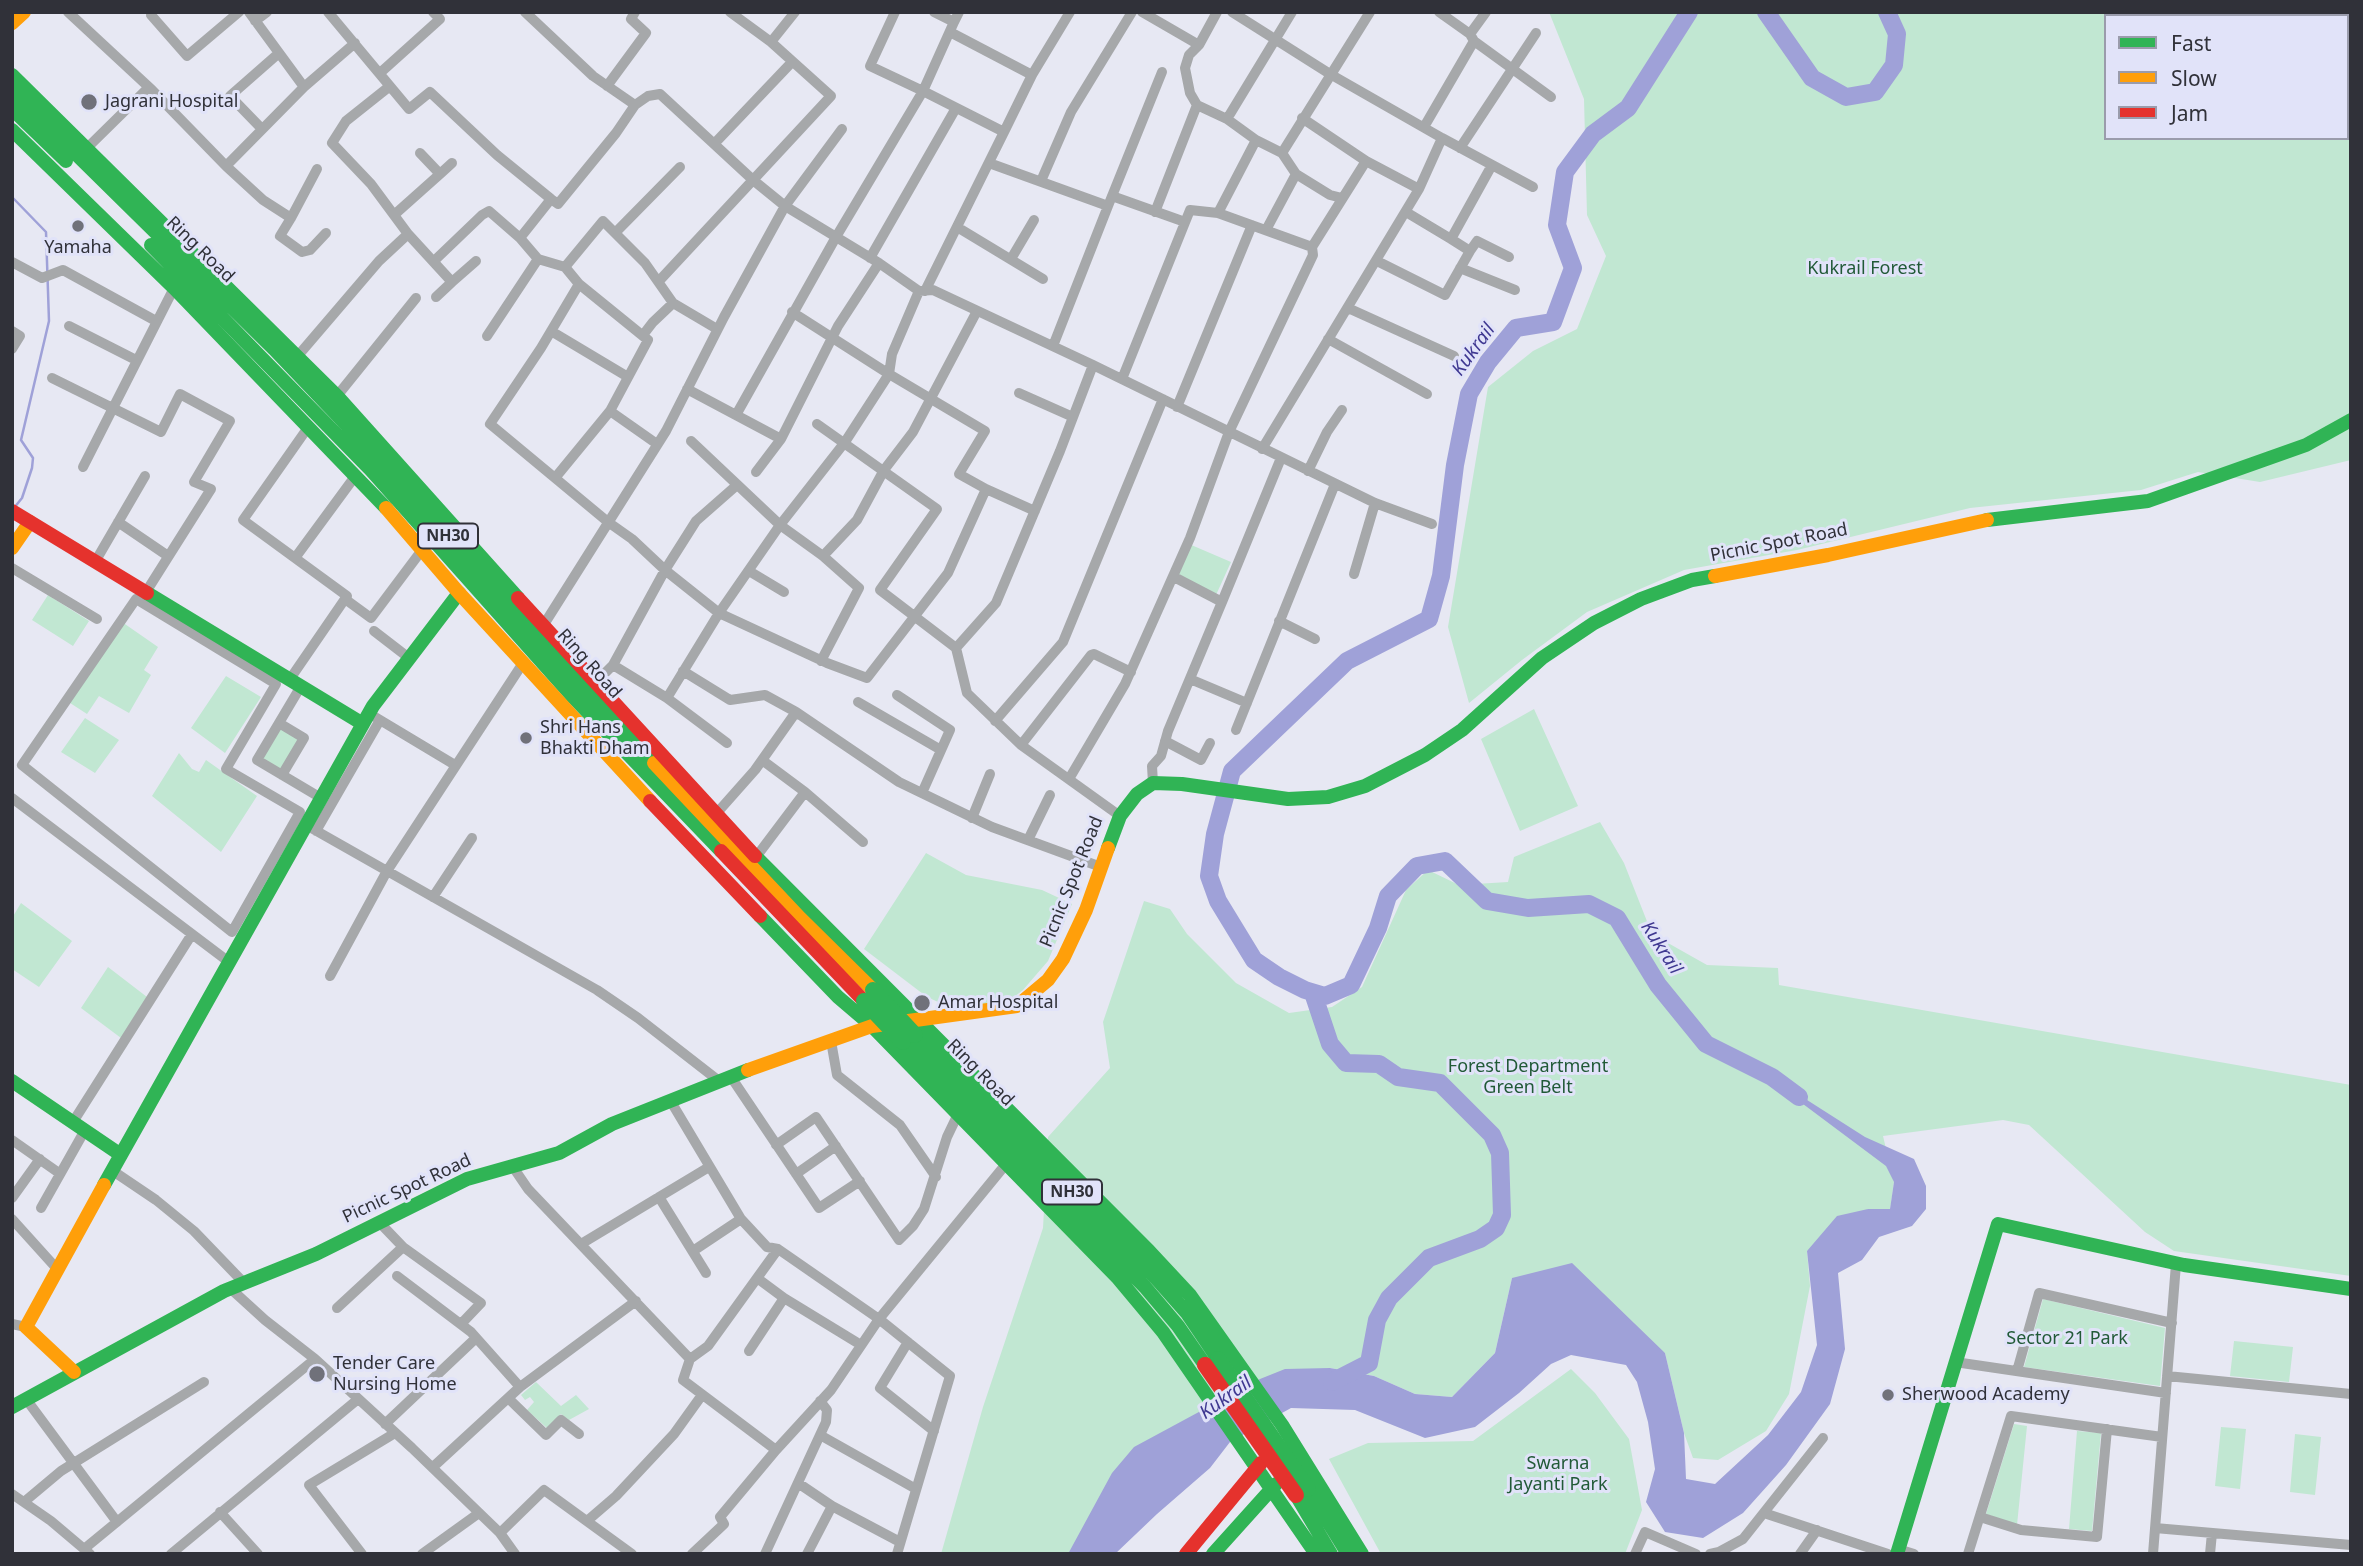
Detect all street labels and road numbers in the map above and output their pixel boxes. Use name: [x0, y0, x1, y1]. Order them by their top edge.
street label: Ring Road: [162, 212, 238, 288]
street label: Picnic Spot Road: [1708, 519, 1850, 567]
road number: NH30: [418, 524, 478, 548]
street label: Ring Road: [552, 625, 626, 703]
street label: Picnic Spot Road: [1036, 813, 1108, 951]
street label: Ring Road: [942, 1035, 1018, 1111]
street label: Picnic Spot Road: [339, 1150, 475, 1228]
road number: NH30: [1042, 1180, 1102, 1204]

